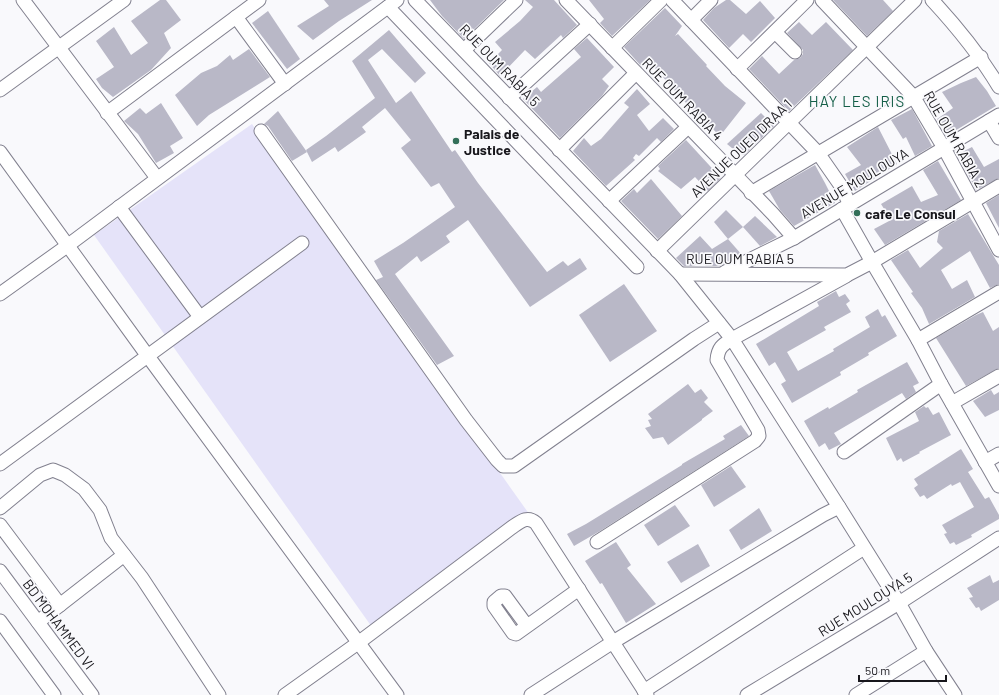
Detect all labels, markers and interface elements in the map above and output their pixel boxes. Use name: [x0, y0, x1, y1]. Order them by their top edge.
street label: RUE OUM RABIA 5: [456, 20, 544, 110]
street label: RUE OUM RABIA 4: [639, 54, 727, 144]
street label: RUE OUM RABIA 2: [921, 88, 989, 190]
district label: HAY LES IRIS: [809, 92, 905, 110]
street label: AVENUE OUED DRAA 1: [687, 95, 795, 201]
place label: Palais de Justice: [464, 125, 520, 158]
marker: Palais de Justice: [451, 136, 461, 146]
street label: AVENUE MOULOUYA: [797, 144, 911, 222]
place label: cafe Le Consul: [865, 205, 956, 222]
marker: cafe Le Consul: [852, 208, 862, 218]
street label: RUE OUM RABIA 5: [686, 250, 794, 267]
street label: RUE MOULOUYA 5: [815, 568, 915, 640]
street label: BD MOHAMMED VI: [20, 576, 98, 672]
scale bar: [859, 657, 946, 683]
text: 50 m: [865, 663, 890, 677]

